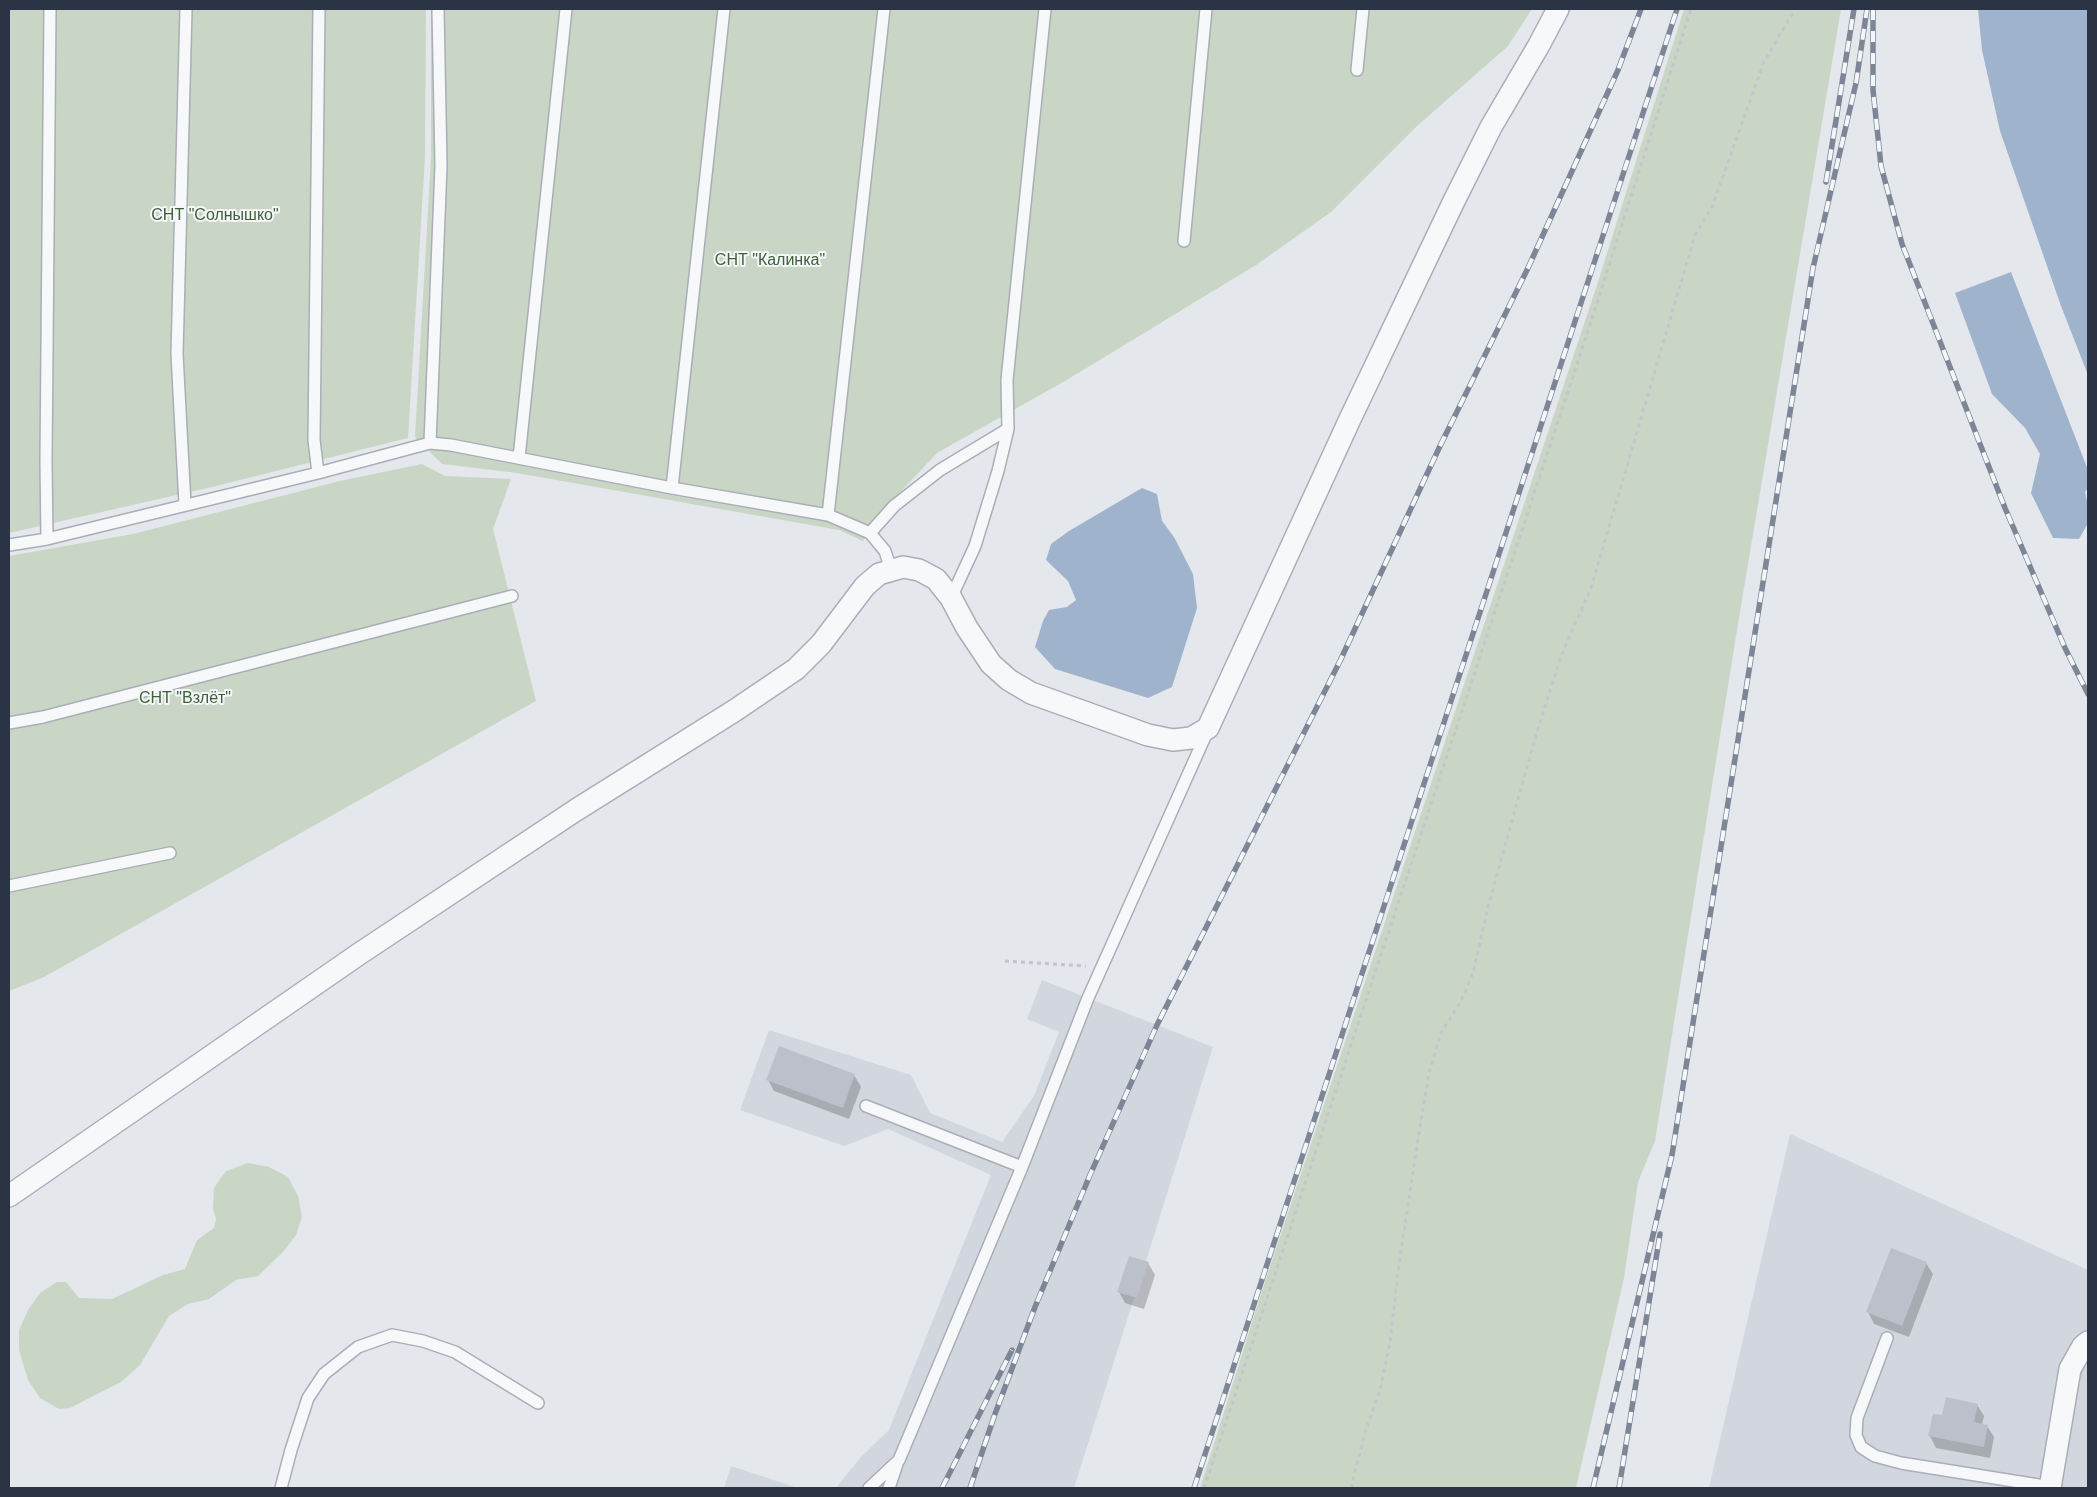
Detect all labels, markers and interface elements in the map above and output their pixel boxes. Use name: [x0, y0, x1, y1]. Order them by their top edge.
park label: СНТ "Солнышко": [151, 206, 279, 226]
park label: СНТ "Калинка": [715, 251, 825, 271]
park label: СНТ "Взлёт": [139, 689, 231, 709]

